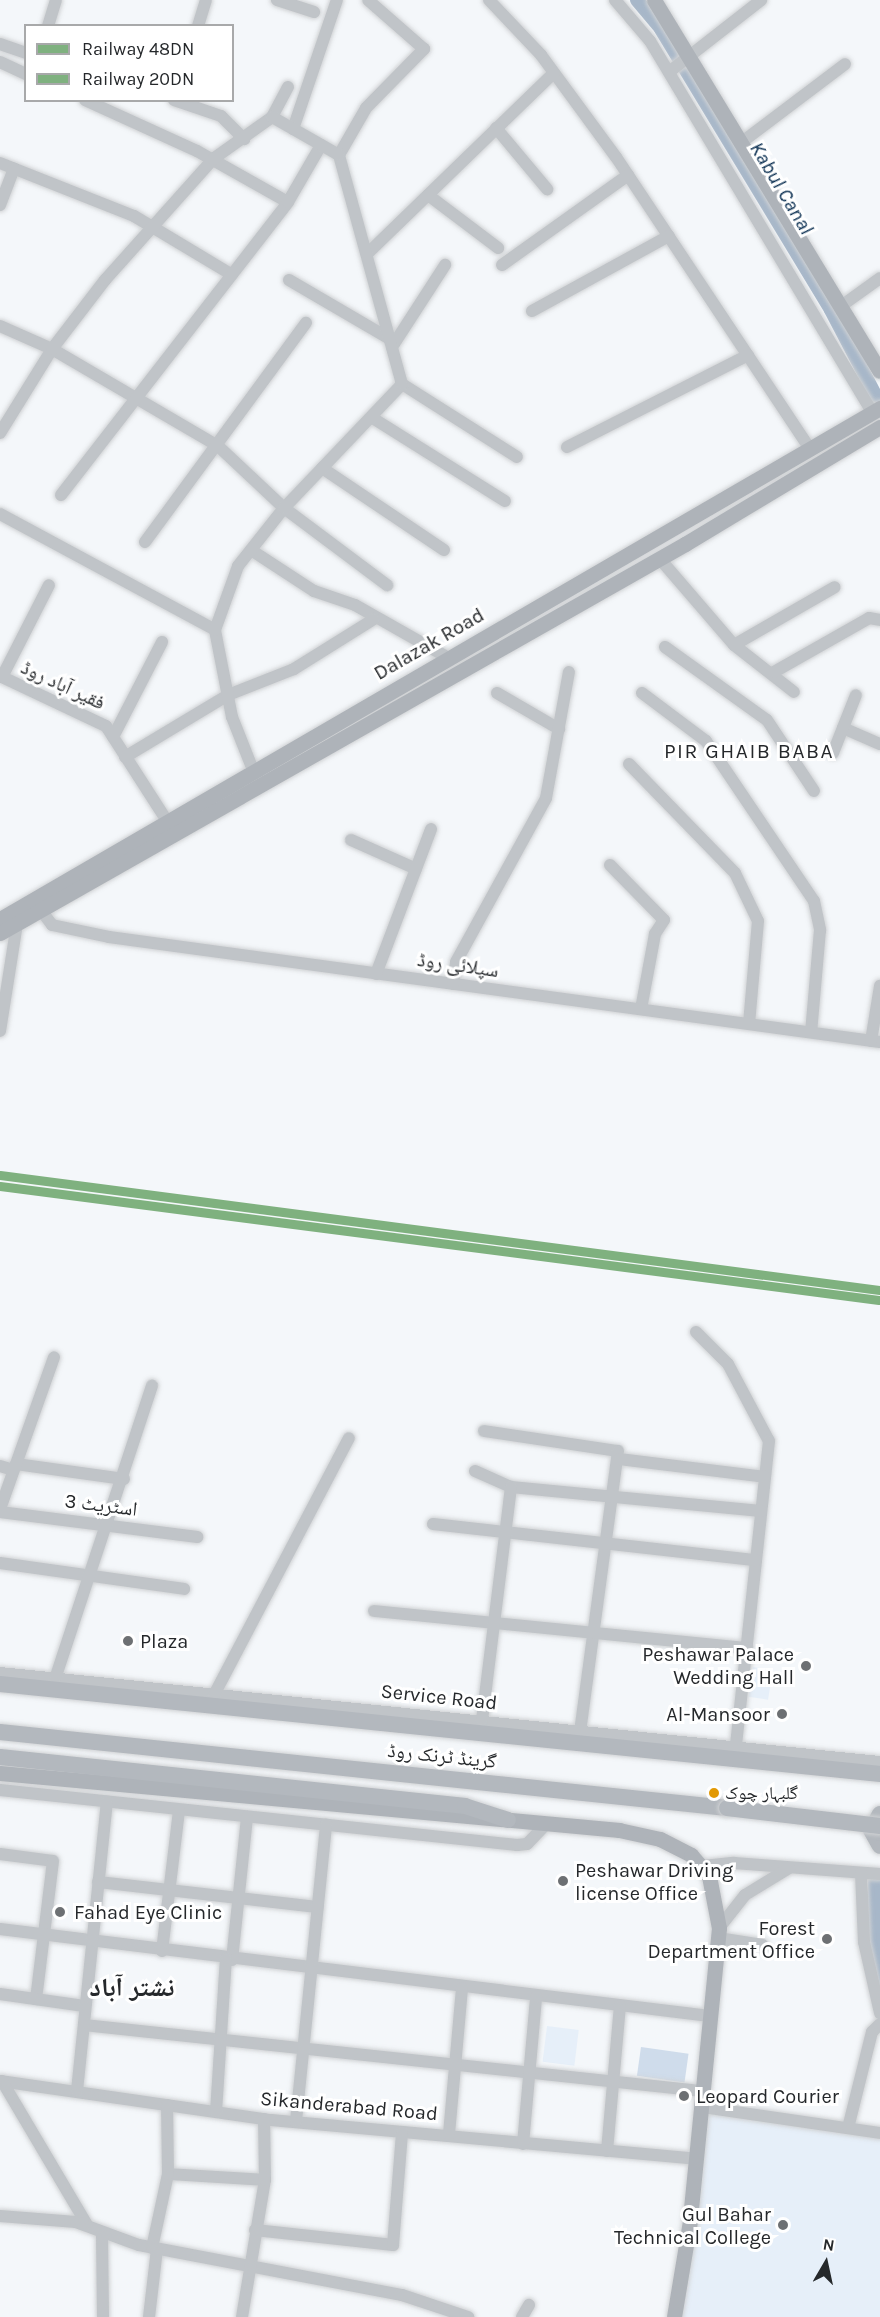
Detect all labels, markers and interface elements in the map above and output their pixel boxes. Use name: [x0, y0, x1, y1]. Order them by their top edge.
legend: [24, 24, 234, 102]
text: Railway 48DN: [82, 38, 194, 60]
text: Railway 20DN: [82, 68, 194, 90]
water label: Kabul Canal: [744, 137, 820, 239]
street label: Dalazak Road: [370, 603, 488, 685]
street label: فقیر آباد روڈ: [17, 655, 109, 715]
district label: PIR GHAIB BABA: [664, 738, 834, 764]
street label: سپلائی روڈ: [416, 947, 500, 983]
street label: اسٹریٹ 3: [63, 1489, 139, 1521]
place label: Plaza: [140, 1629, 188, 1653]
marker: Plaza: [121, 1634, 135, 1648]
place label: Peshawar Palace Wedding Hall: [642, 1642, 794, 1689]
marker: Peshawar Palace Wedding Hall: [799, 1659, 813, 1673]
street label: Service Road: [380, 1679, 498, 1715]
place label: Al-Mansoor: [666, 1702, 770, 1726]
marker: Al-Mansoor: [775, 1707, 789, 1721]
street label: گرینڈ ٹرنک روڈ: [386, 1738, 498, 1774]
place label: گلبہار چوک: [725, 1782, 798, 1804]
marker: گلبہار چوک: [708, 1787, 720, 1799]
place label: Peshawar Driving license Office: [575, 1858, 733, 1905]
marker: Peshawar Driving license Office: [556, 1874, 570, 1888]
place label: Fahad Eye Clinic: [74, 1900, 222, 1924]
marker: Fahad Eye Clinic: [51, 1903, 69, 1921]
place label: Forest Department Office: [648, 1916, 815, 1963]
marker: Forest Department Office: [820, 1932, 834, 1946]
district label: نشتر آباد: [90, 1972, 174, 2004]
place label: Leopard Courier: [696, 2084, 839, 2108]
street label: Sikanderabad Road: [259, 2086, 439, 2126]
marker: Leopard Courier: [677, 2089, 691, 2103]
place label: Gul Bahar Technical College: [614, 2202, 771, 2249]
marker: Gul Bahar Technical College: [776, 2218, 790, 2232]
north arrow: [796, 2233, 856, 2293]
text: N: [822, 2234, 836, 2255]

